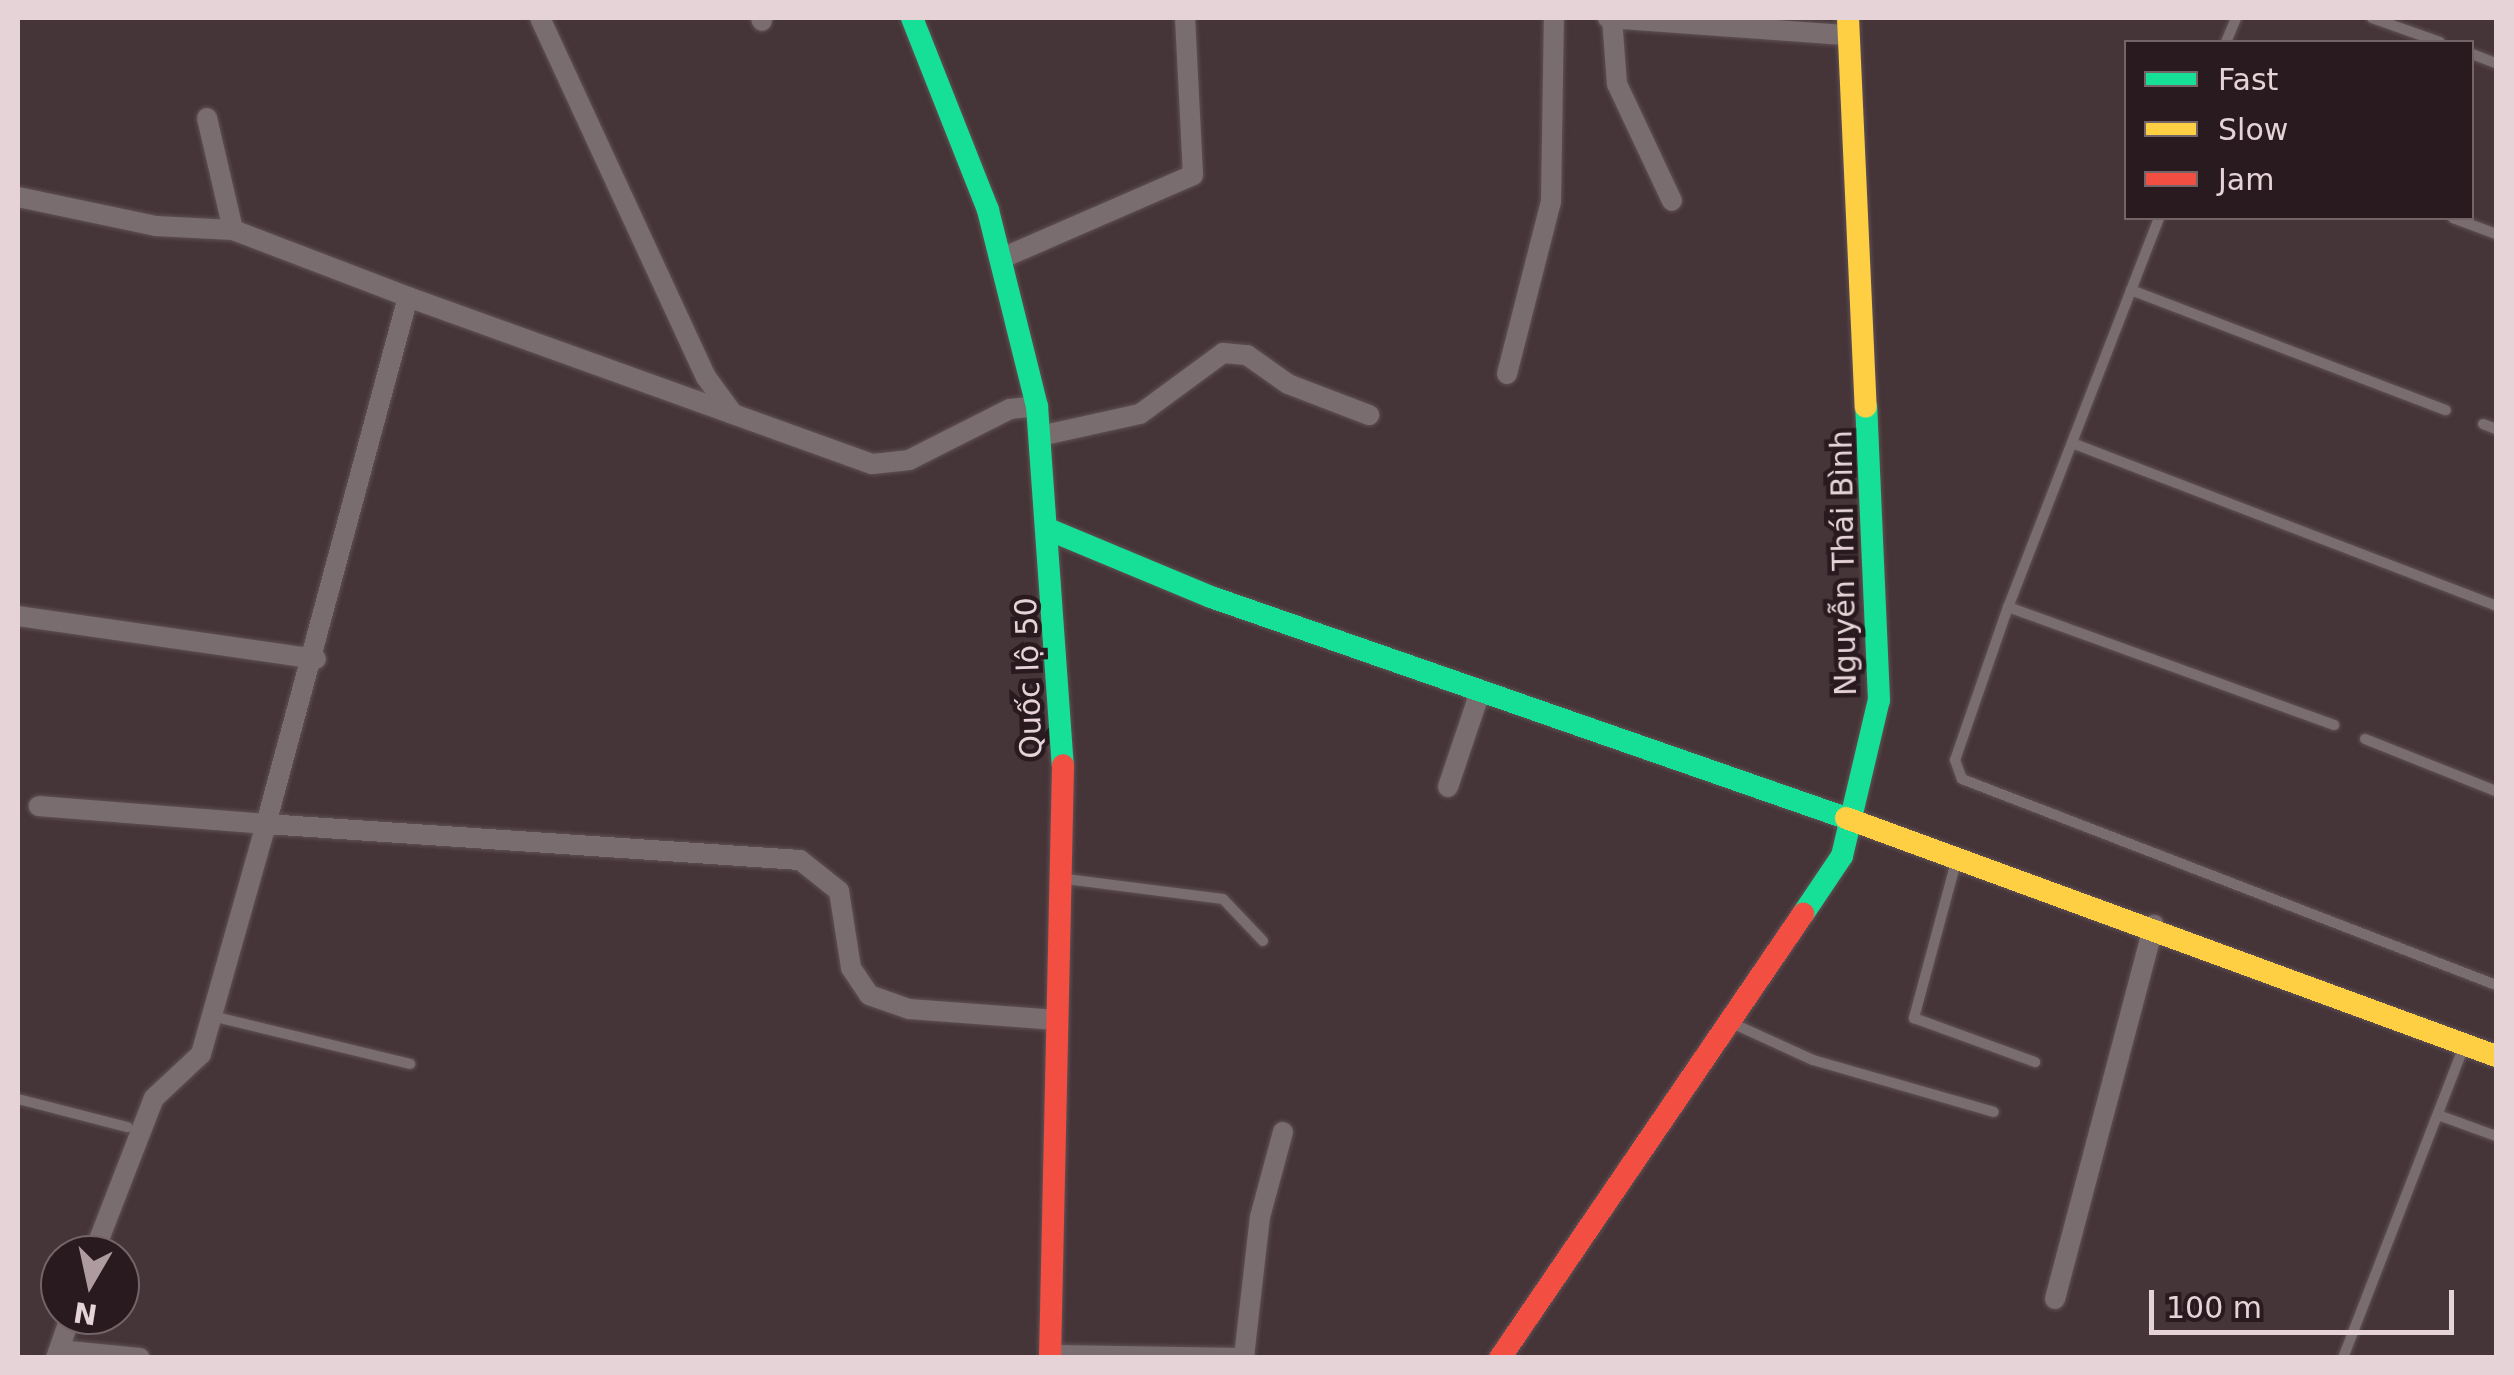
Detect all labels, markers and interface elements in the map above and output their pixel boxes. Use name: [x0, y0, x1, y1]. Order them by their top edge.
legend: [2124, 40, 2474, 220]
text: Fast: [2218, 62, 2278, 97]
text: Slow: [2218, 112, 2288, 147]
text: Jam: [2218, 162, 2274, 197]
street label: Nguyễn Thái Bình: [1824, 430, 1864, 696]
street label: Quốc lộ 50: [1008, 597, 1050, 759]
north arrow: [40, 1235, 140, 1335]
scale bar: [2154, 1270, 2459, 1332]
text: 100 m: [2166, 1290, 2262, 1325]
text: N: [71, 1295, 100, 1331]

